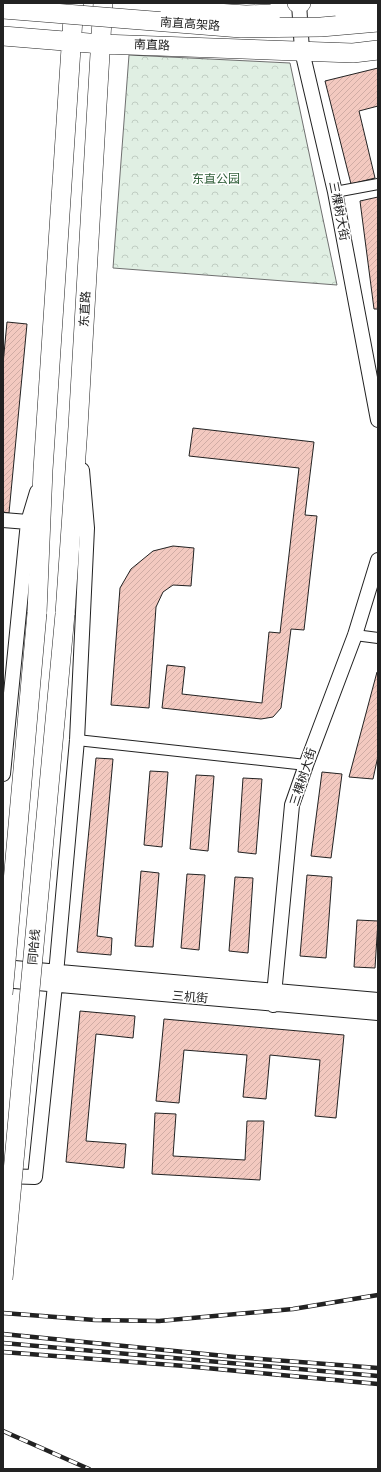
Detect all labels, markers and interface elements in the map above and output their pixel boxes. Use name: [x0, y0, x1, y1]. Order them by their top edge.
street label: 南直高架路: [160, 13, 221, 34]
street label: 南直路: [134, 35, 170, 54]
park label: 东直公园: [192, 170, 240, 187]
street label: 三棵树大街: [325, 180, 354, 242]
street label: 东直路: [75, 291, 94, 327]
street label: 三棵树大街: [285, 746, 320, 808]
street label: 同哈线: [23, 928, 44, 966]
street label: 三机街: [171, 986, 209, 1007]

